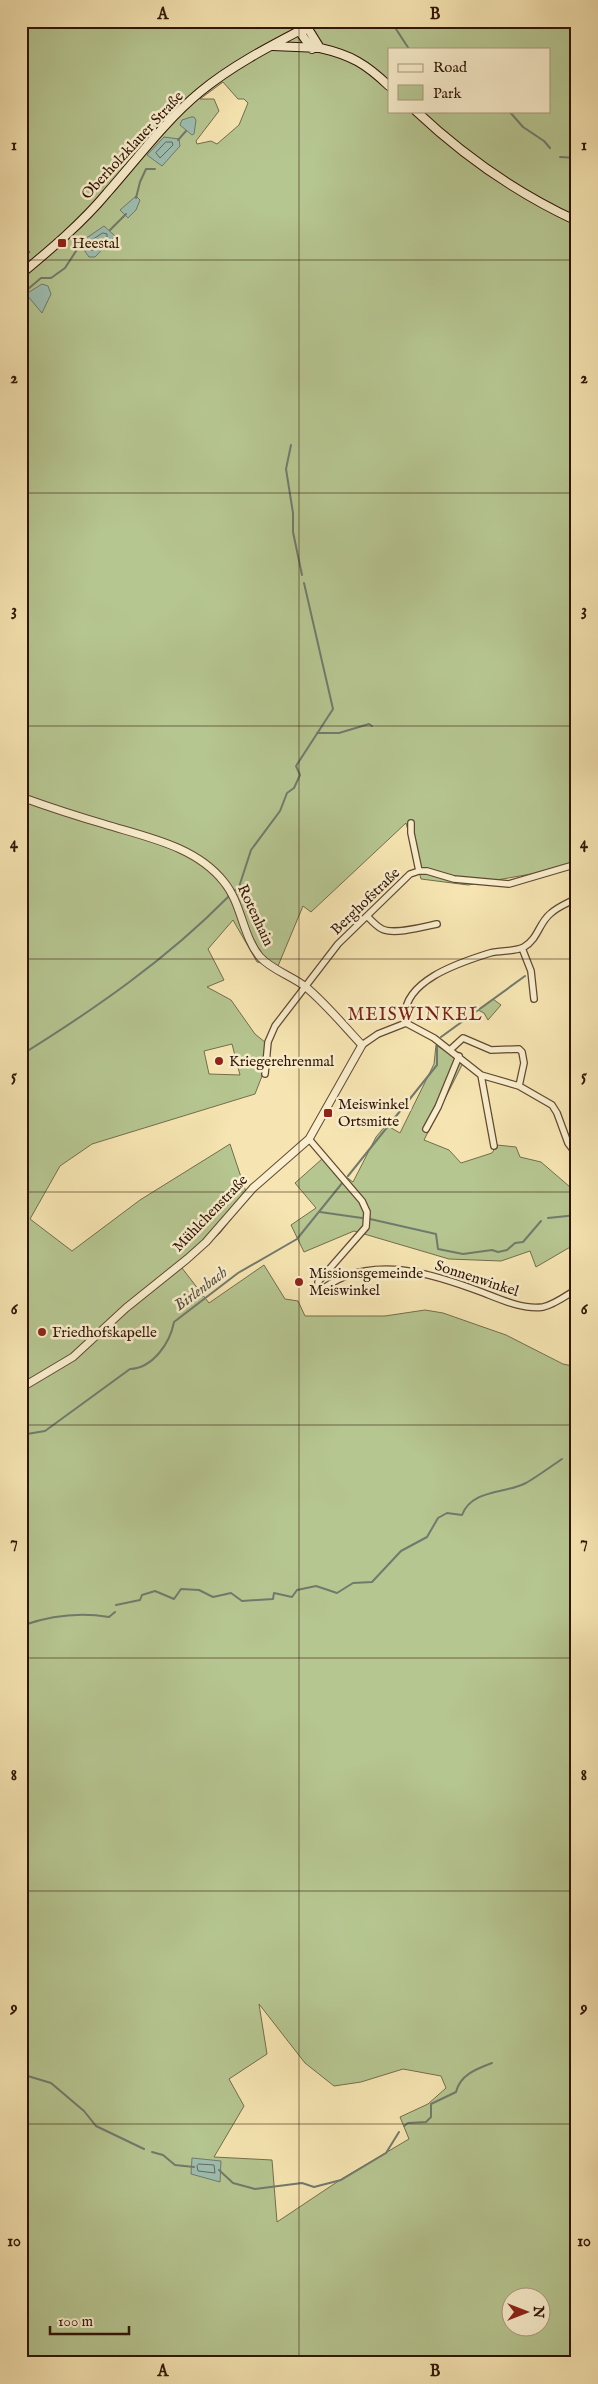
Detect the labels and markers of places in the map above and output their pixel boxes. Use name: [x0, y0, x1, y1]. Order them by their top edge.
place label: Heestal: [72, 234, 120, 253]
marker: Heestal: [56, 237, 68, 249]
place label: Kriegerehrenmal: [229, 1052, 335, 1071]
marker: Kriegerehrenmal: [213, 1055, 225, 1067]
place label: Meiswinkel Ortsmitte: [338, 1095, 410, 1131]
marker: Meiswinkel Ortsmitte: [322, 1107, 334, 1119]
place label: Missionsgemeinde Meiswinkel: [309, 1264, 423, 1300]
marker: Missionsgemeinde Meiswinkel: [293, 1276, 305, 1288]
place label: Friedhofskapelle: [52, 1323, 157, 1342]
marker: Friedhofskapelle: [36, 1326, 48, 1338]

